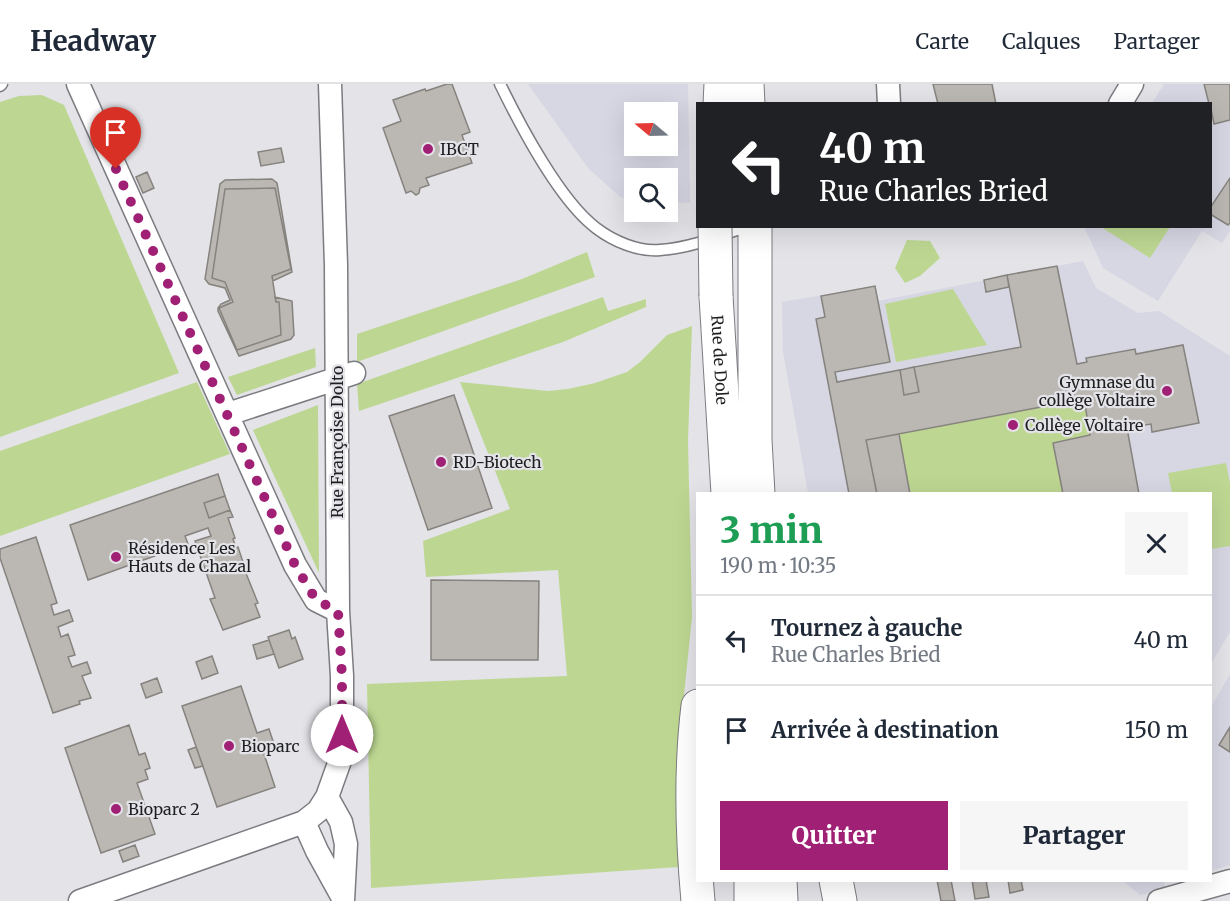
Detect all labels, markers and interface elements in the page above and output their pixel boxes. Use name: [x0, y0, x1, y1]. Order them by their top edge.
text: Headway: [30, 23, 156, 59]
text: Carte: [916, 28, 969, 55]
text: Calques: [1002, 28, 1081, 55]
text: Partager: [1114, 28, 1200, 55]
north arrow: [624, 102, 678, 156]
map controls: [624, 102, 678, 222]
pin: [90, 107, 141, 169]
icon: arrive: [99, 116, 132, 149]
text: 40 m: [819, 122, 925, 174]
icon: left: [720, 126, 798, 204]
place label: IBCT: [440, 139, 479, 159]
marker: IBCT: [421, 142, 435, 156]
button: search: [624, 168, 678, 222]
text: Rue Charles Bried: [819, 174, 1048, 208]
street label: Rue de Dole: [707, 314, 733, 405]
street label: Rue Françoise Dolto: [327, 366, 347, 518]
place label: Gymnase du collège Voltaire: [1039, 372, 1155, 410]
marker: Gymnase du collège Voltaire: [1160, 384, 1174, 398]
place label: Collège Voltaire: [1025, 415, 1143, 435]
marker: Collège Voltaire: [1006, 418, 1020, 432]
place label: RD-Biotech: [453, 452, 542, 472]
marker: RD-Biotech: [434, 455, 448, 469]
text: 3 min: [720, 508, 823, 553]
button: close: [1125, 512, 1188, 575]
place label: Résidence Les Hauts de Chazal: [128, 538, 251, 576]
marker: Résidence Les Hauts de Chazal: [109, 550, 123, 564]
text: 190 m · 10:35: [720, 553, 836, 578]
text: Tournez à gauche: [771, 614, 962, 642]
icon: left: [720, 624, 753, 657]
text: 40 m: [1133, 626, 1188, 654]
text: Rue Charles Bried: [771, 642, 941, 667]
position arrow: [310, 703, 374, 767]
icon: arrive: [720, 714, 753, 747]
text: Arrivée à destination: [771, 716, 999, 744]
text: 150 m: [1125, 716, 1188, 744]
place label: Bioparc: [241, 736, 300, 756]
marker: Bioparc: [222, 739, 236, 753]
place label: Bioparc 2: [128, 799, 200, 819]
button: Quitter: [720, 801, 948, 870]
button: Partager: [960, 801, 1188, 870]
marker: Bioparc 2: [109, 802, 123, 816]

